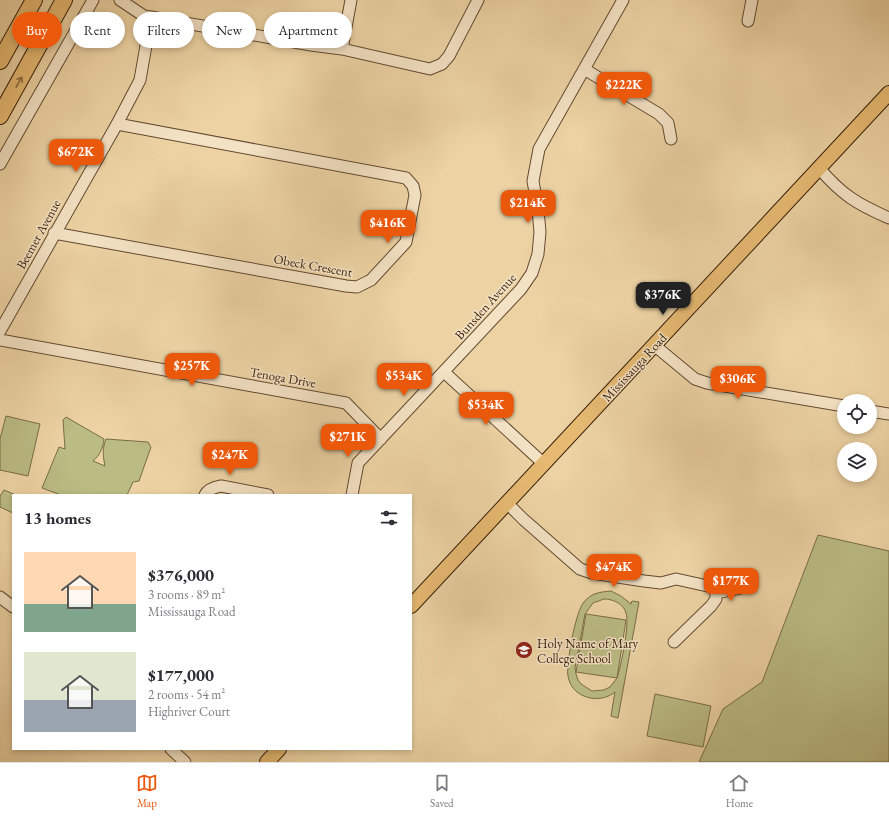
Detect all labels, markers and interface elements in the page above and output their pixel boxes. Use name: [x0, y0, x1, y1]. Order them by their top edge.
chip: Buy: [12, 12, 62, 48]
chip: Rent: [70, 12, 125, 48]
chip: Filters: [133, 12, 194, 48]
chip: New: [202, 12, 256, 48]
chip: Apartment: [264, 12, 352, 48]
pin: $222K: [596, 72, 652, 106]
one-way arrow: [15, 76, 23, 88]
text: $222K: [606, 76, 642, 93]
pin: $672K: [48, 139, 104, 173]
text: $672K: [58, 143, 94, 160]
pin: $214K: [500, 190, 556, 224]
text: $214K: [510, 194, 546, 211]
street label: Beemer Avenue: [12, 196, 65, 272]
pin: $416K: [360, 210, 416, 244]
text: $416K: [370, 214, 406, 231]
street label: Obeck Crescent: [272, 250, 354, 281]
street label: Bunsden Avenue: [451, 269, 520, 343]
pin: $376K: [635, 282, 691, 316]
text: $376K: [645, 286, 681, 303]
street label: Mississauga Road: [598, 329, 671, 405]
pin: $257K: [164, 353, 220, 387]
text: $257K: [174, 357, 210, 374]
street label: Tenoga Drive: [248, 363, 317, 392]
pin: $534K: [376, 363, 432, 397]
pin: $306K: [710, 366, 766, 400]
text: $534K: [386, 367, 422, 384]
text: $306K: [720, 370, 756, 387]
pin: $534K: [458, 392, 514, 426]
map controls: [837, 394, 877, 482]
button: locate: [837, 394, 877, 434]
text: $534K: [468, 396, 504, 413]
pin: $271K: [320, 424, 376, 458]
text: $271K: [330, 428, 366, 445]
pin: $247K: [202, 442, 258, 476]
button: layers: [837, 442, 877, 482]
text: $247K: [212, 446, 248, 463]
text: 13 homes: [24, 507, 91, 529]
icon: filters: [378, 507, 400, 529]
pin: $474K: [586, 554, 642, 588]
text: $474K: [596, 558, 632, 575]
text: $376,000: [148, 564, 214, 586]
icon: home: [56, 568, 104, 616]
pin: $177K: [703, 568, 759, 602]
text: $177K: [713, 572, 749, 589]
text: 3 rooms · 89 m²: [148, 586, 225, 603]
text: Mississauga Road: [148, 603, 236, 620]
place label: Holy Name of Mary College School: [537, 635, 639, 667]
school or university icon: Holy Name of Mary College School: [514, 640, 534, 660]
text: $177,000: [148, 664, 214, 686]
icon: home: [56, 668, 104, 716]
text: 2 rooms · 54 m²: [148, 686, 225, 703]
text: Highriver Court: [148, 703, 230, 720]
tab: Map: [136, 772, 158, 810]
tab: Saved: [430, 772, 454, 810]
tab: Home: [726, 772, 753, 810]

